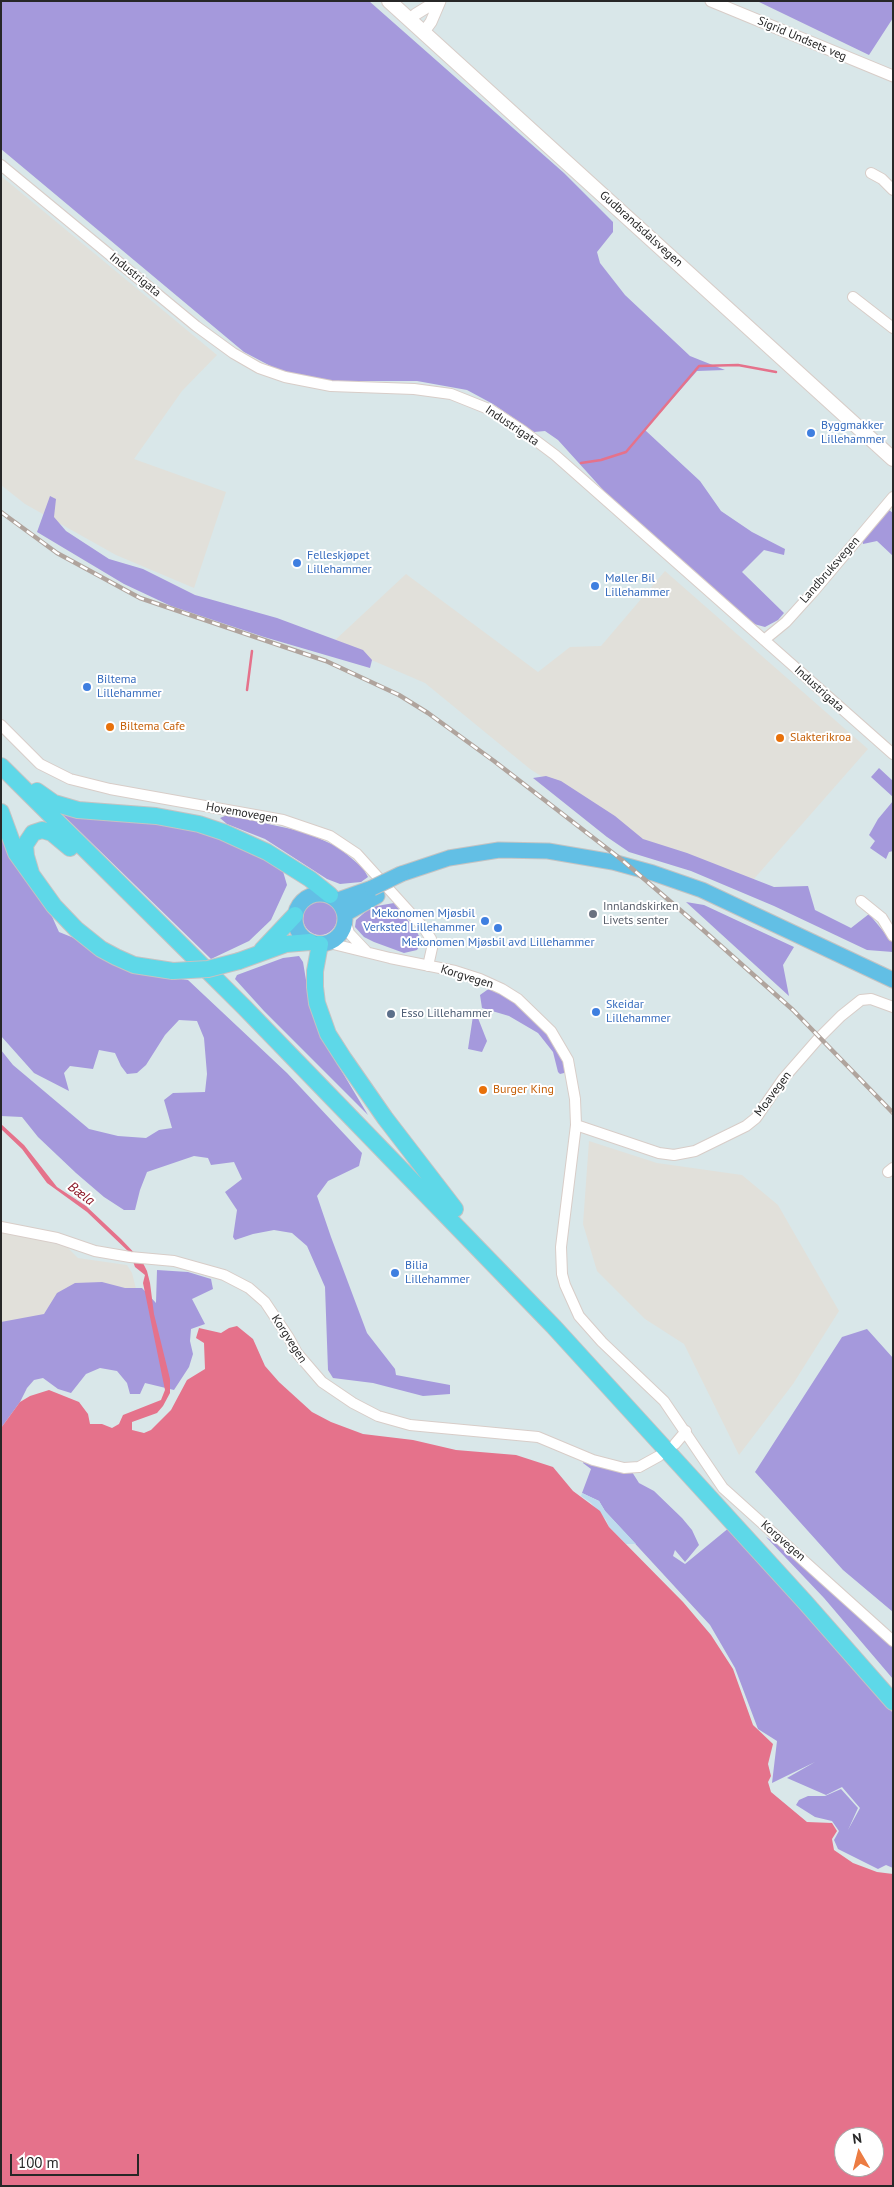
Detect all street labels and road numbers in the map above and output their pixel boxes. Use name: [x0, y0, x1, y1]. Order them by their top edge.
street label: Sigrid Undsets veg: [755, 14, 849, 64]
street label: Gudbrandsdalsvegen: [597, 188, 685, 270]
street label: Industrigata: [106, 250, 164, 300]
street label: Industrigata: [482, 403, 542, 449]
street label: Landbruksvegen: [797, 534, 863, 606]
street label: Industrigata: [791, 663, 847, 715]
street label: Hovemovegen: [205, 800, 279, 826]
street label: Korgvegen: [439, 962, 495, 992]
street label: Moavegen: [751, 1069, 795, 1119]
street label: Korgvegen: [268, 1312, 310, 1366]
street label: Korgvegen: [758, 1518, 808, 1564]

